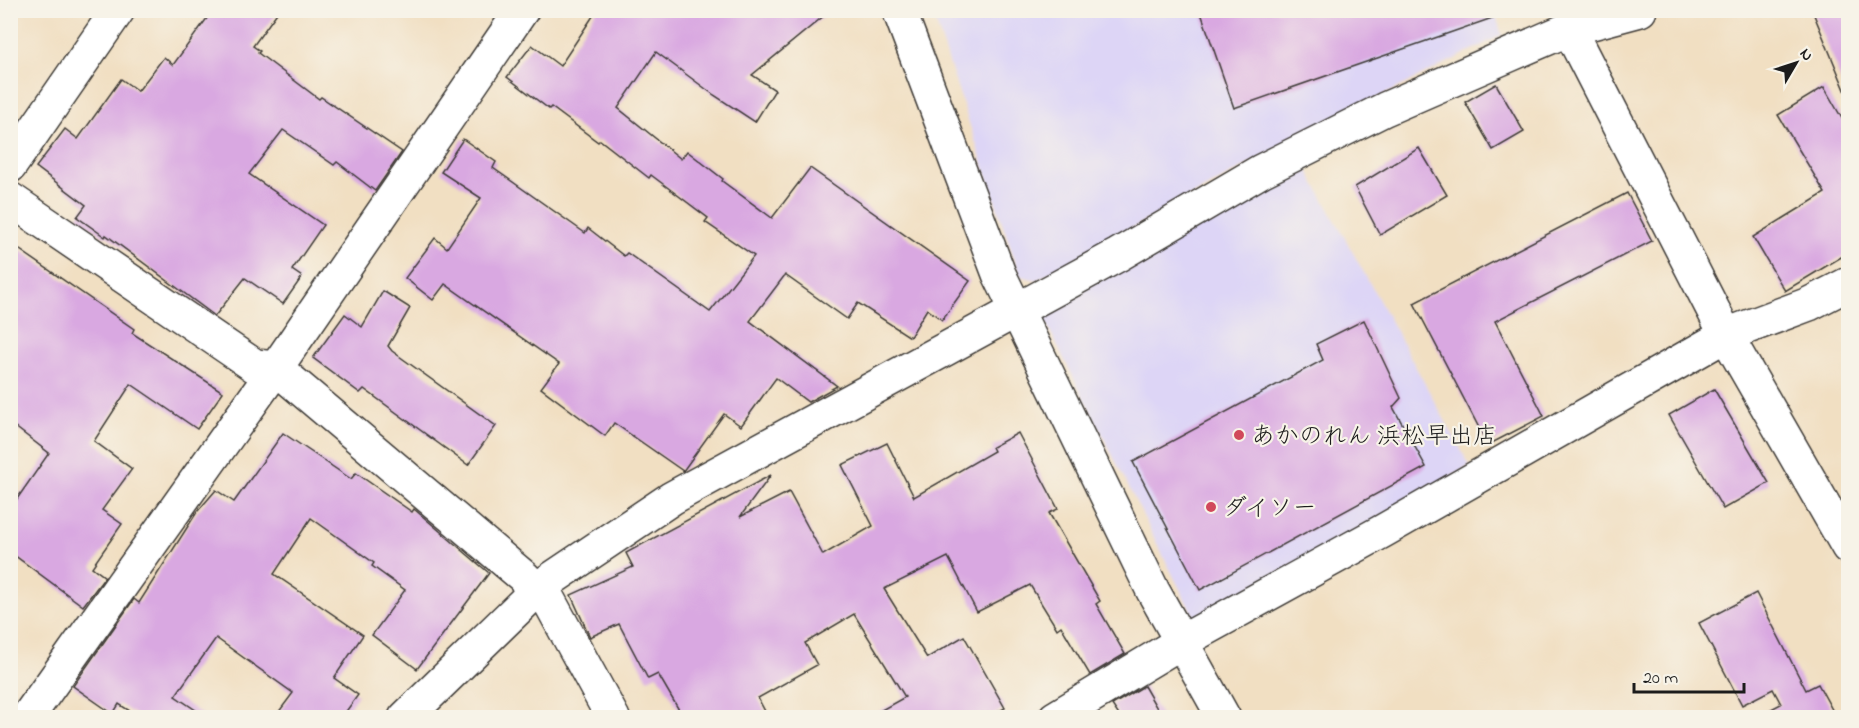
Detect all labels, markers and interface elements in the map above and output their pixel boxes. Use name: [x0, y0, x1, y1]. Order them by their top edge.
north arrow: [1766, 33, 1826, 93]
text: N: [1793, 43, 1819, 67]
place label: あかのれん 浜松早出店: [1251, 420, 1497, 455]
marker: あかのれん 浜松早出店: [1232, 428, 1246, 442]
place label: ダイソー: [1223, 492, 1317, 527]
marker: ダイソー: [1204, 500, 1218, 514]
scale bar: [1634, 656, 1744, 694]
text: 20 m: [1643, 666, 1678, 692]

